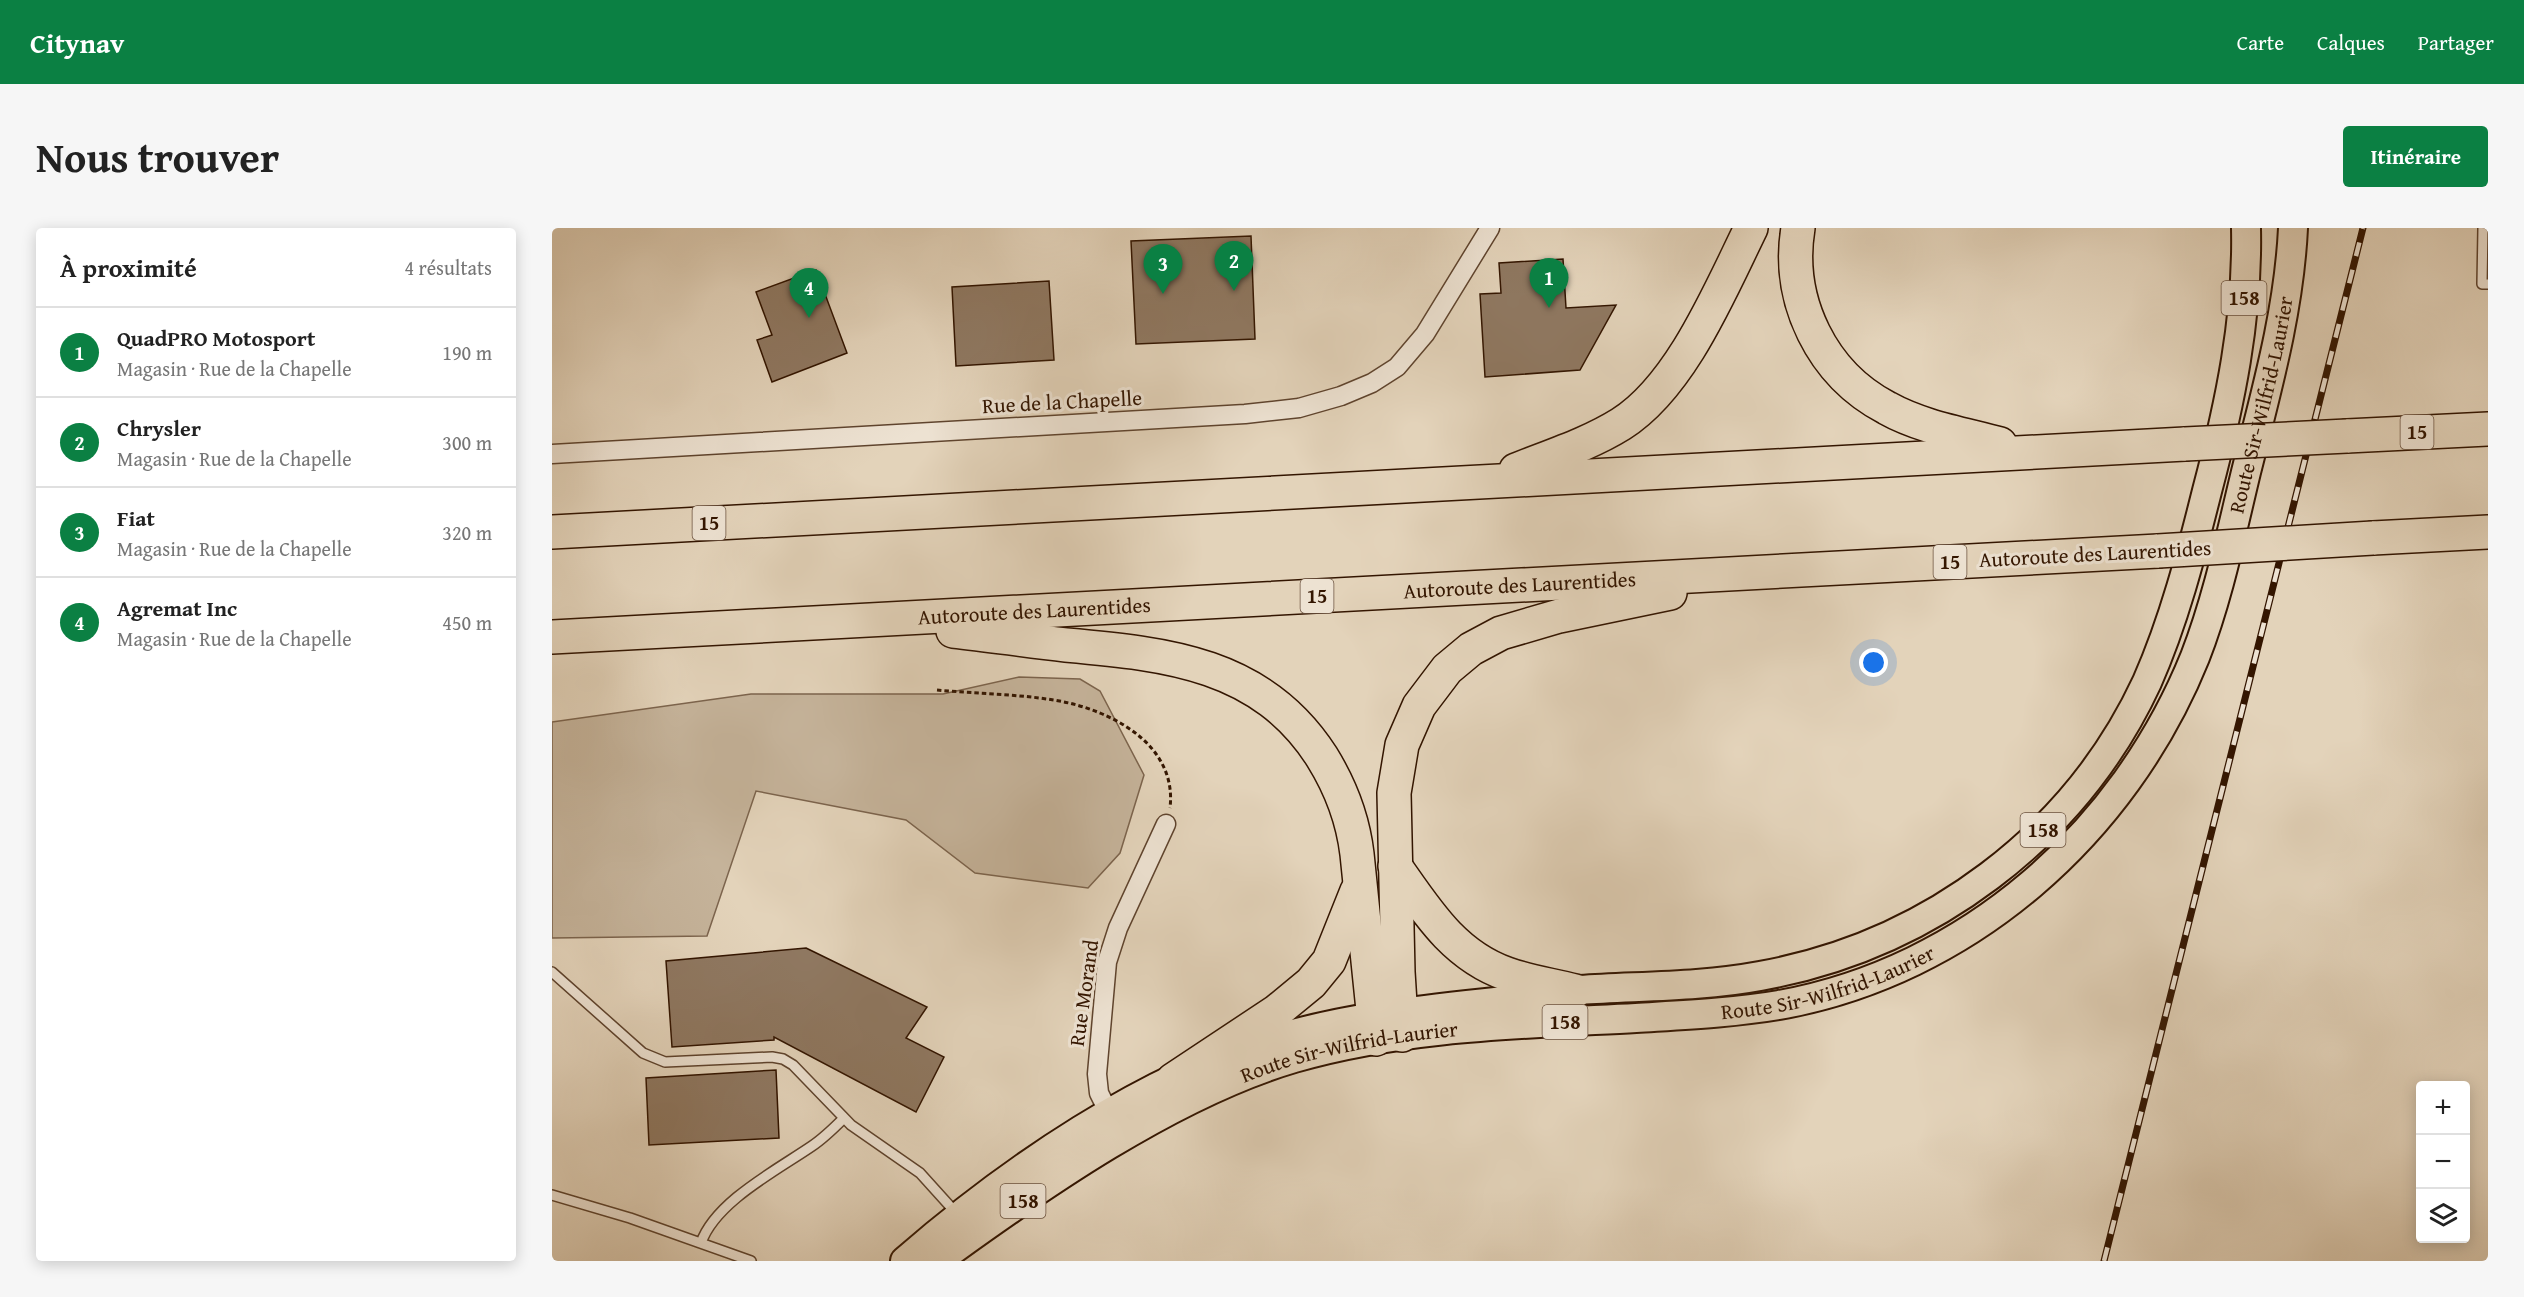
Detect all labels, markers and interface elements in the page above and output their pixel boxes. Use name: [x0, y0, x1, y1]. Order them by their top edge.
text: Citynav: [30, 22, 124, 63]
text: Carte: [2237, 27, 2284, 58]
text: Calques: [2317, 27, 2385, 58]
text: Partager: [2418, 27, 2494, 58]
text: Nous trouver: [36, 126, 279, 187]
button: Itinéraire: [2343, 126, 2488, 187]
pin: 2: [1214, 242, 1254, 291]
pin: 3: [1144, 244, 1182, 294]
text: À proximité: [60, 248, 197, 287]
text: 4 résultats: [404, 253, 492, 282]
pin: 1: [1530, 259, 1568, 308]
pin: 4: [790, 268, 828, 318]
road number: 158: [2222, 281, 2266, 315]
street label: Route Sir-Wilfrid-Laurier: [2221, 294, 2301, 516]
text: QuadPRO Motosport: [117, 322, 315, 354]
text: 1: [74, 338, 85, 367]
text: 190 m: [442, 338, 492, 367]
text: Magasin · Rue de la Chapelle: [117, 354, 352, 383]
street label: Rue de la Chapelle: [981, 382, 1143, 421]
text: Chrysler: [117, 412, 201, 444]
road number: 15: [2400, 415, 2434, 449]
text: 2: [74, 428, 85, 457]
text: 300 m: [442, 428, 492, 457]
text: Magasin · Rue de la Chapelle: [117, 444, 352, 473]
text: Fiat: [117, 502, 155, 534]
road number: 15: [692, 506, 726, 540]
text: 3: [74, 518, 85, 547]
text: 320 m: [442, 518, 492, 547]
street label: Autoroute des Laurentides: [1978, 532, 2212, 575]
text: Magasin · Rue de la Chapelle: [117, 534, 352, 563]
road number: 15: [1934, 545, 1966, 579]
street label: Autoroute des Laurentides: [1402, 563, 1637, 606]
road number: 15: [1300, 579, 1334, 613]
street label: Autoroute des Laurentides: [917, 589, 1151, 632]
text: Agremat Inc: [117, 592, 237, 624]
text: 4: [74, 608, 85, 637]
text: 450 m: [442, 608, 492, 637]
text: Magasin · Rue de la Chapelle: [117, 624, 352, 653]
your location: [1859, 648, 1888, 677]
road number: 158: [2020, 813, 2066, 847]
street label: Rue Morand: [1061, 937, 1106, 1048]
street label: Route Sir-Wilfrid-Laurier: [1720, 937, 1940, 1027]
road number: 158: [1542, 1005, 1588, 1039]
street label: Route Sir-Wilfrid-Laurier: [1236, 1013, 1460, 1090]
map controls: [2416, 1081, 2470, 1243]
button: +: [2416, 1081, 2470, 1135]
button: −: [2416, 1135, 2470, 1189]
road number: 158: [1000, 1184, 1046, 1218]
button: layers: [2416, 1189, 2470, 1243]

